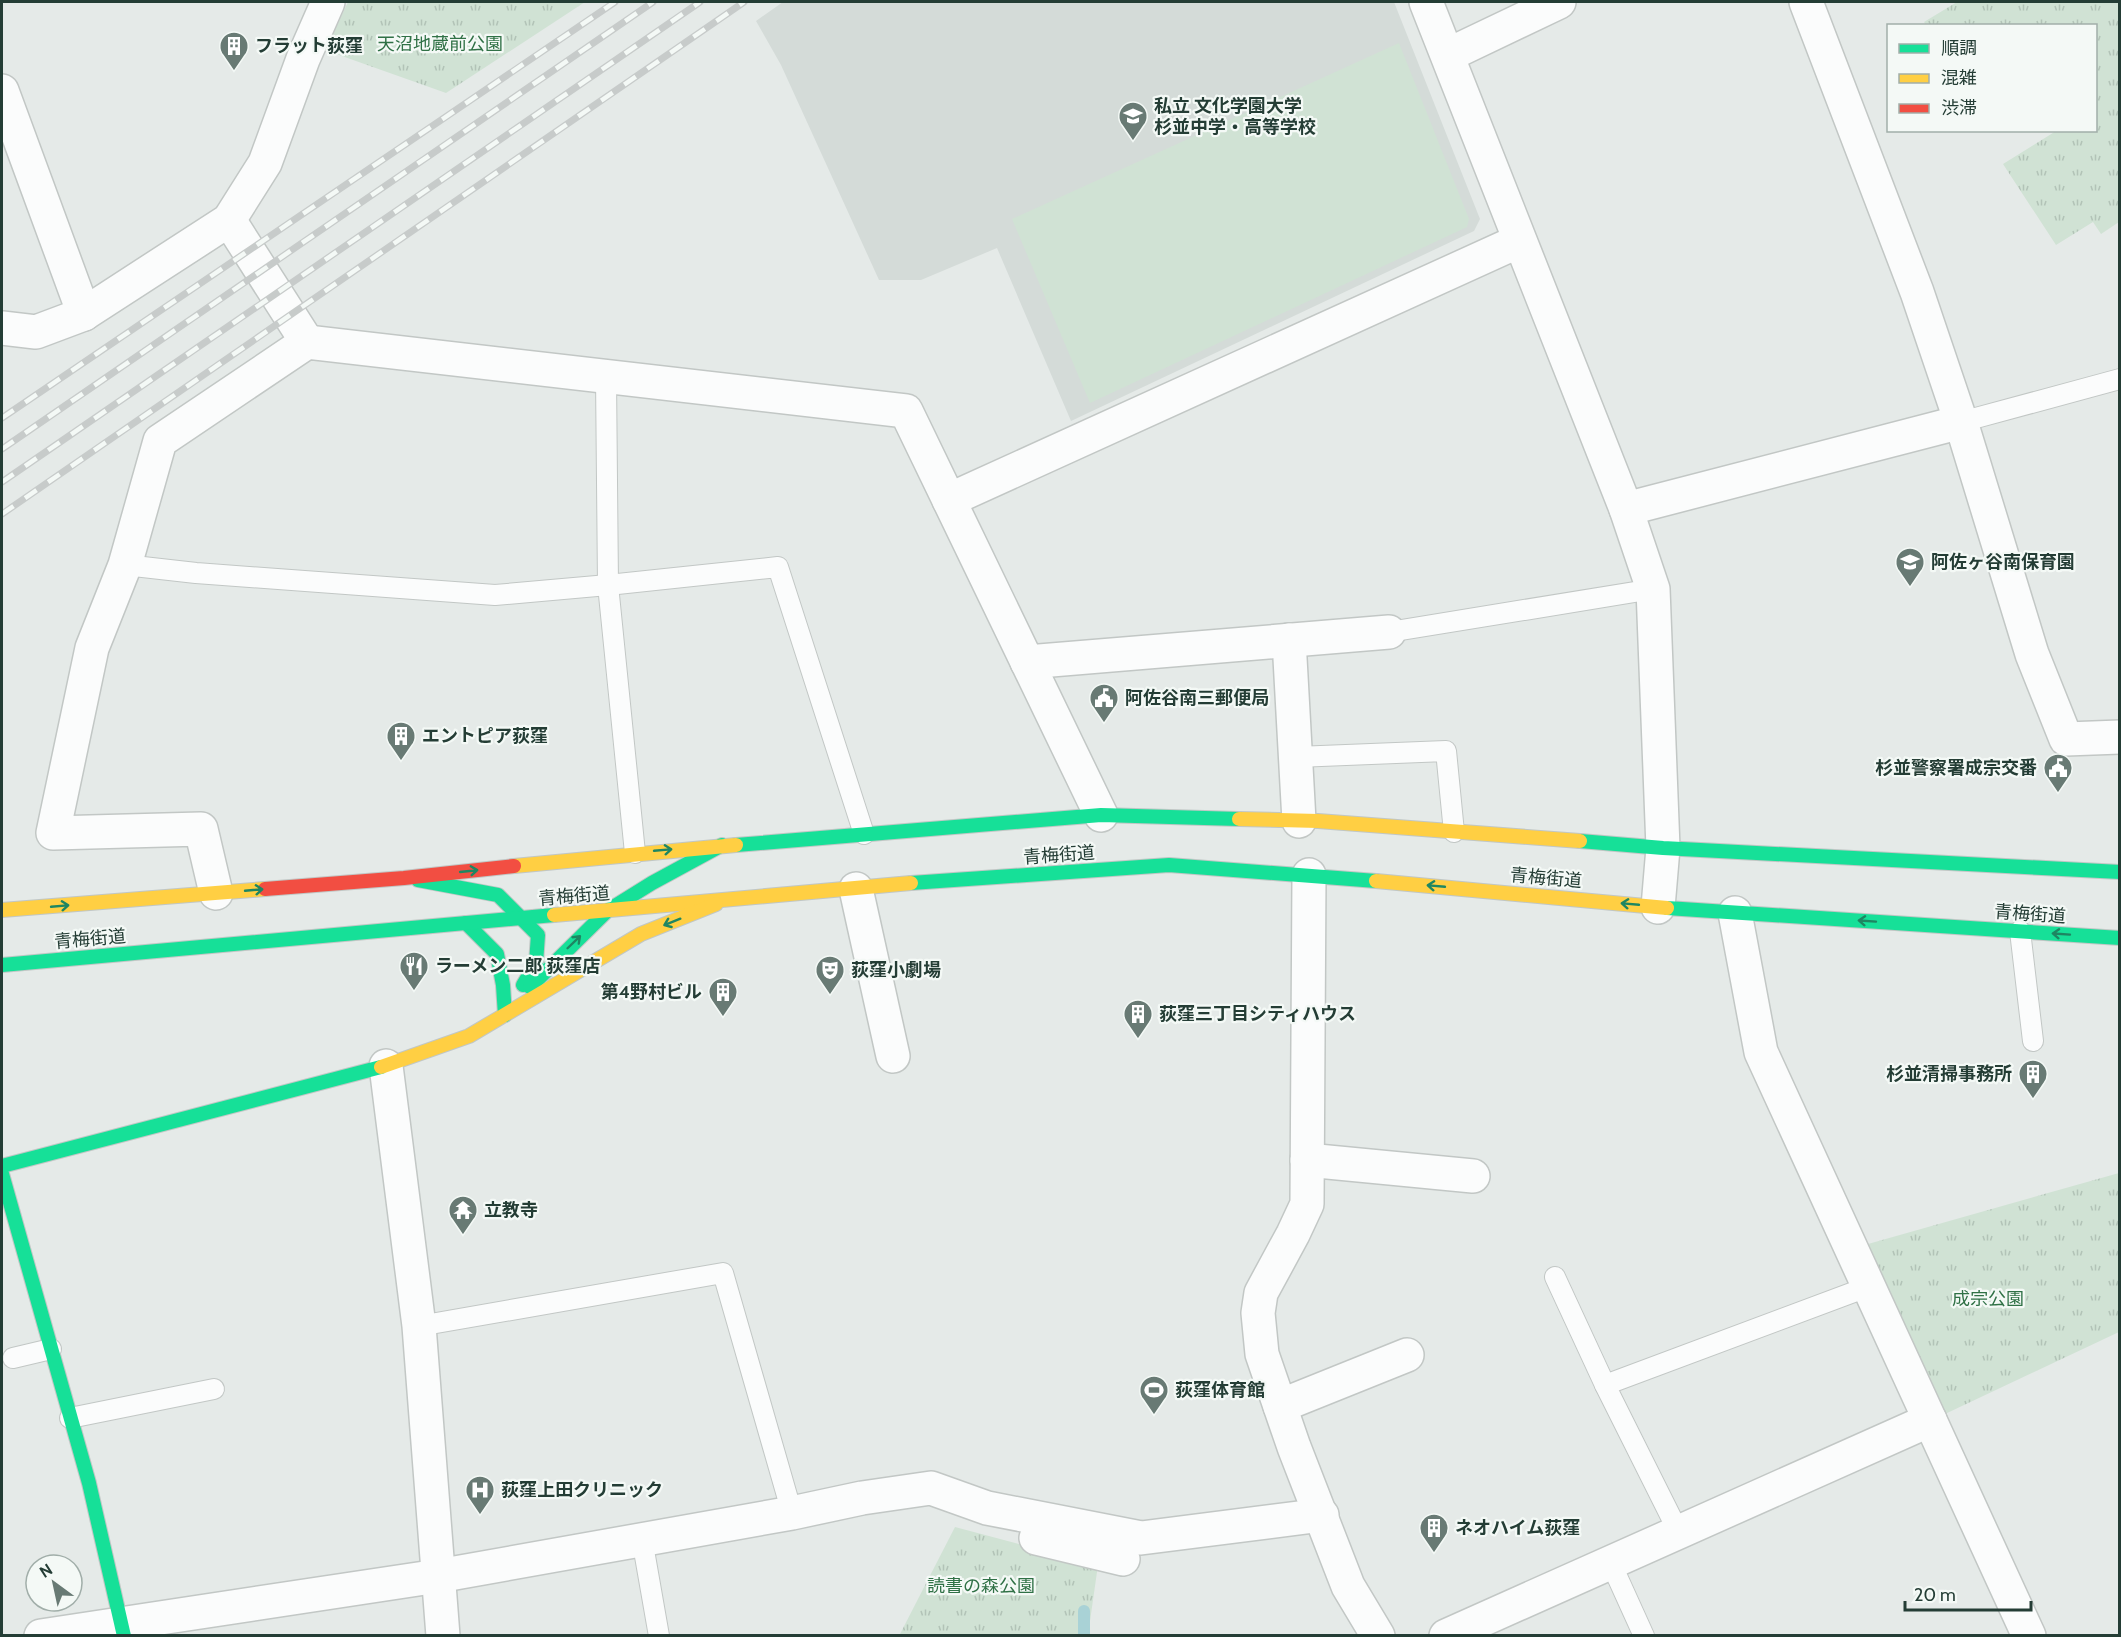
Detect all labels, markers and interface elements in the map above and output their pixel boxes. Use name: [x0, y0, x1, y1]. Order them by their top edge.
legend: [1887, 24, 2097, 132]
building icon: フラット荻窪: [218, 30, 250, 72]
park label: 天沼地蔵前公園: [377, 33, 503, 55]
place label: フラット荻窪: [255, 35, 363, 57]
text: 順調: [1941, 37, 1977, 59]
text: 混雑: [1941, 67, 1977, 89]
place label: 私立 文化学園大学 杉並中学・高等学校: [1154, 95, 1316, 138]
text: 渋滞: [1941, 97, 1977, 119]
school or university icon: 私立 文化学園大学 杉並中学・高等学校: [1117, 100, 1149, 142]
school or university icon: 阿佐ヶ谷南保育園: [1894, 546, 1926, 588]
place label: 阿佐ヶ谷南保育園: [1931, 551, 2075, 573]
public building icon: 阿佐谷南三郵便局: [1088, 682, 1120, 724]
place label: 阿佐谷南三郵便局: [1125, 687, 1269, 709]
building icon: エントピア荻窪: [385, 720, 417, 762]
place label: エントピア荻窪: [422, 725, 548, 747]
public building icon: 杉並警察署成宗交番: [2042, 752, 2074, 794]
place label: 杉並警察署成宗交番: [1875, 757, 2037, 779]
street label: 青梅街道: [1022, 842, 1096, 868]
one-way arrow: [653, 844, 673, 855]
street label: 青梅街道: [1509, 864, 1583, 892]
one-way arrow: [459, 865, 479, 876]
one-way arrow: [1427, 880, 1446, 891]
street label: 青梅街道: [537, 882, 611, 910]
one-way arrow: [244, 884, 264, 895]
one-way arrow: [1621, 898, 1641, 909]
one-way arrow: [49, 900, 69, 911]
street label: 青梅街道: [1993, 901, 2067, 927]
one-way arrow: [1857, 916, 1877, 927]
one-way arrow: [663, 917, 681, 928]
street label: 青梅街道: [53, 925, 127, 953]
one-way arrow: [2052, 928, 2072, 939]
one-way arrow: [566, 935, 581, 949]
restaurant icon: ラーメン二郎 荻窪店: [398, 950, 430, 992]
theatre icon: 荻窪小劇場: [814, 954, 846, 996]
place label: ラーメン二郎 荻窪店: [435, 955, 600, 977]
place label: 荻窪小劇場: [851, 959, 941, 981]
building icon: 第4野村ビル: [707, 976, 739, 1018]
place label: 第4野村ビル: [601, 981, 702, 1003]
building icon: 荻窪三丁目シティハウス: [1122, 998, 1154, 1040]
place label: 荻窪三丁目シティハウス: [1159, 1003, 1356, 1025]
building icon: 杉並清掃事務所: [2017, 1058, 2049, 1100]
place label: 杉並清掃事務所: [1886, 1063, 2012, 1085]
temple icon: 立教寺: [447, 1194, 479, 1236]
place label: 立教寺: [484, 1199, 538, 1221]
park label: 成宗公園: [1952, 1288, 2024, 1310]
sports icon: 荻窪体育館: [1138, 1374, 1170, 1416]
place label: 荻窪体育館: [1175, 1379, 1265, 1401]
hospital icon: 荻窪上田クリニック: [464, 1474, 496, 1516]
place label: 荻窪上田クリニック: [501, 1479, 663, 1501]
building icon: ネオハイム荻窪: [1418, 1512, 1450, 1554]
place label: ネオハイム荻窪: [1455, 1517, 1580, 1539]
north arrow: [24, 1553, 84, 1613]
text: N: [36, 1560, 56, 1582]
scale bar: [1905, 1574, 2031, 1612]
park label: 読書の森公園: [927, 1575, 1035, 1597]
text: 20 m: [1914, 1584, 1956, 1606]

